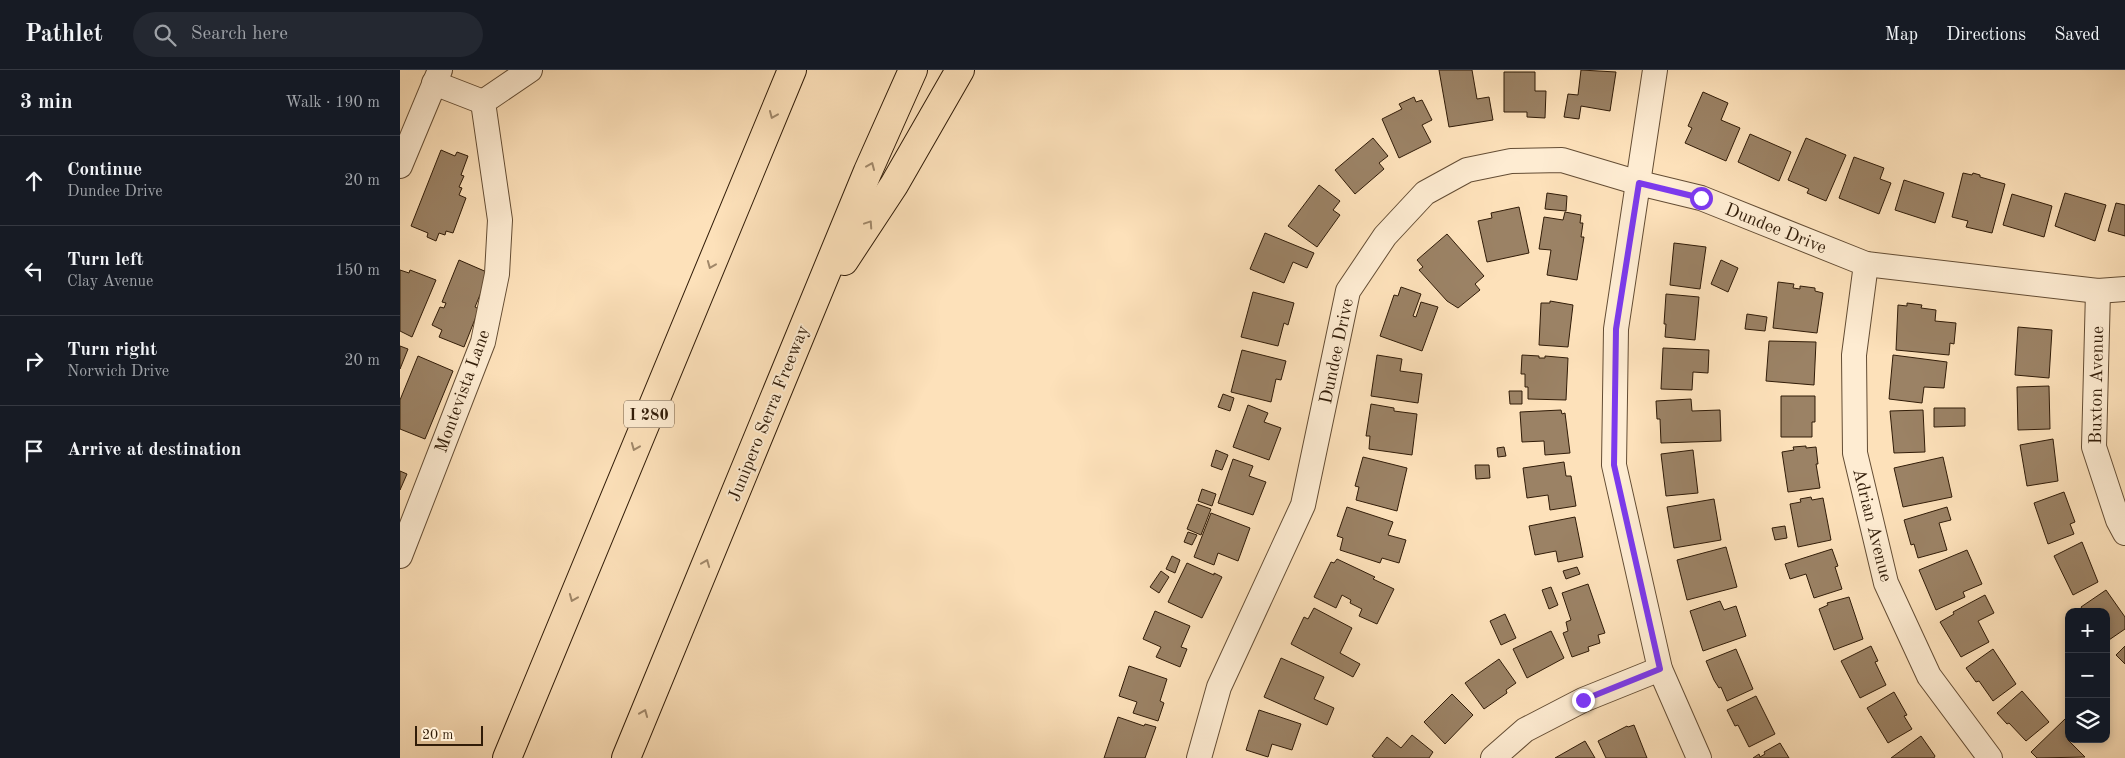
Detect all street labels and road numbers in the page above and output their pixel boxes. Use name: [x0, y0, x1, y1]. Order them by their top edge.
street label: Dundee Drive: [1722, 200, 1829, 257]
street label: Dundee Drive: [1317, 297, 1357, 406]
street label: Junipero Serra Freeway: [725, 322, 813, 504]
street label: Buxton Avenue: [2087, 326, 2107, 444]
street label: Montevista Lane: [432, 327, 494, 455]
road number: I 280: [624, 400, 674, 428]
street label: Adrian Avenue: [1849, 467, 1895, 584]

